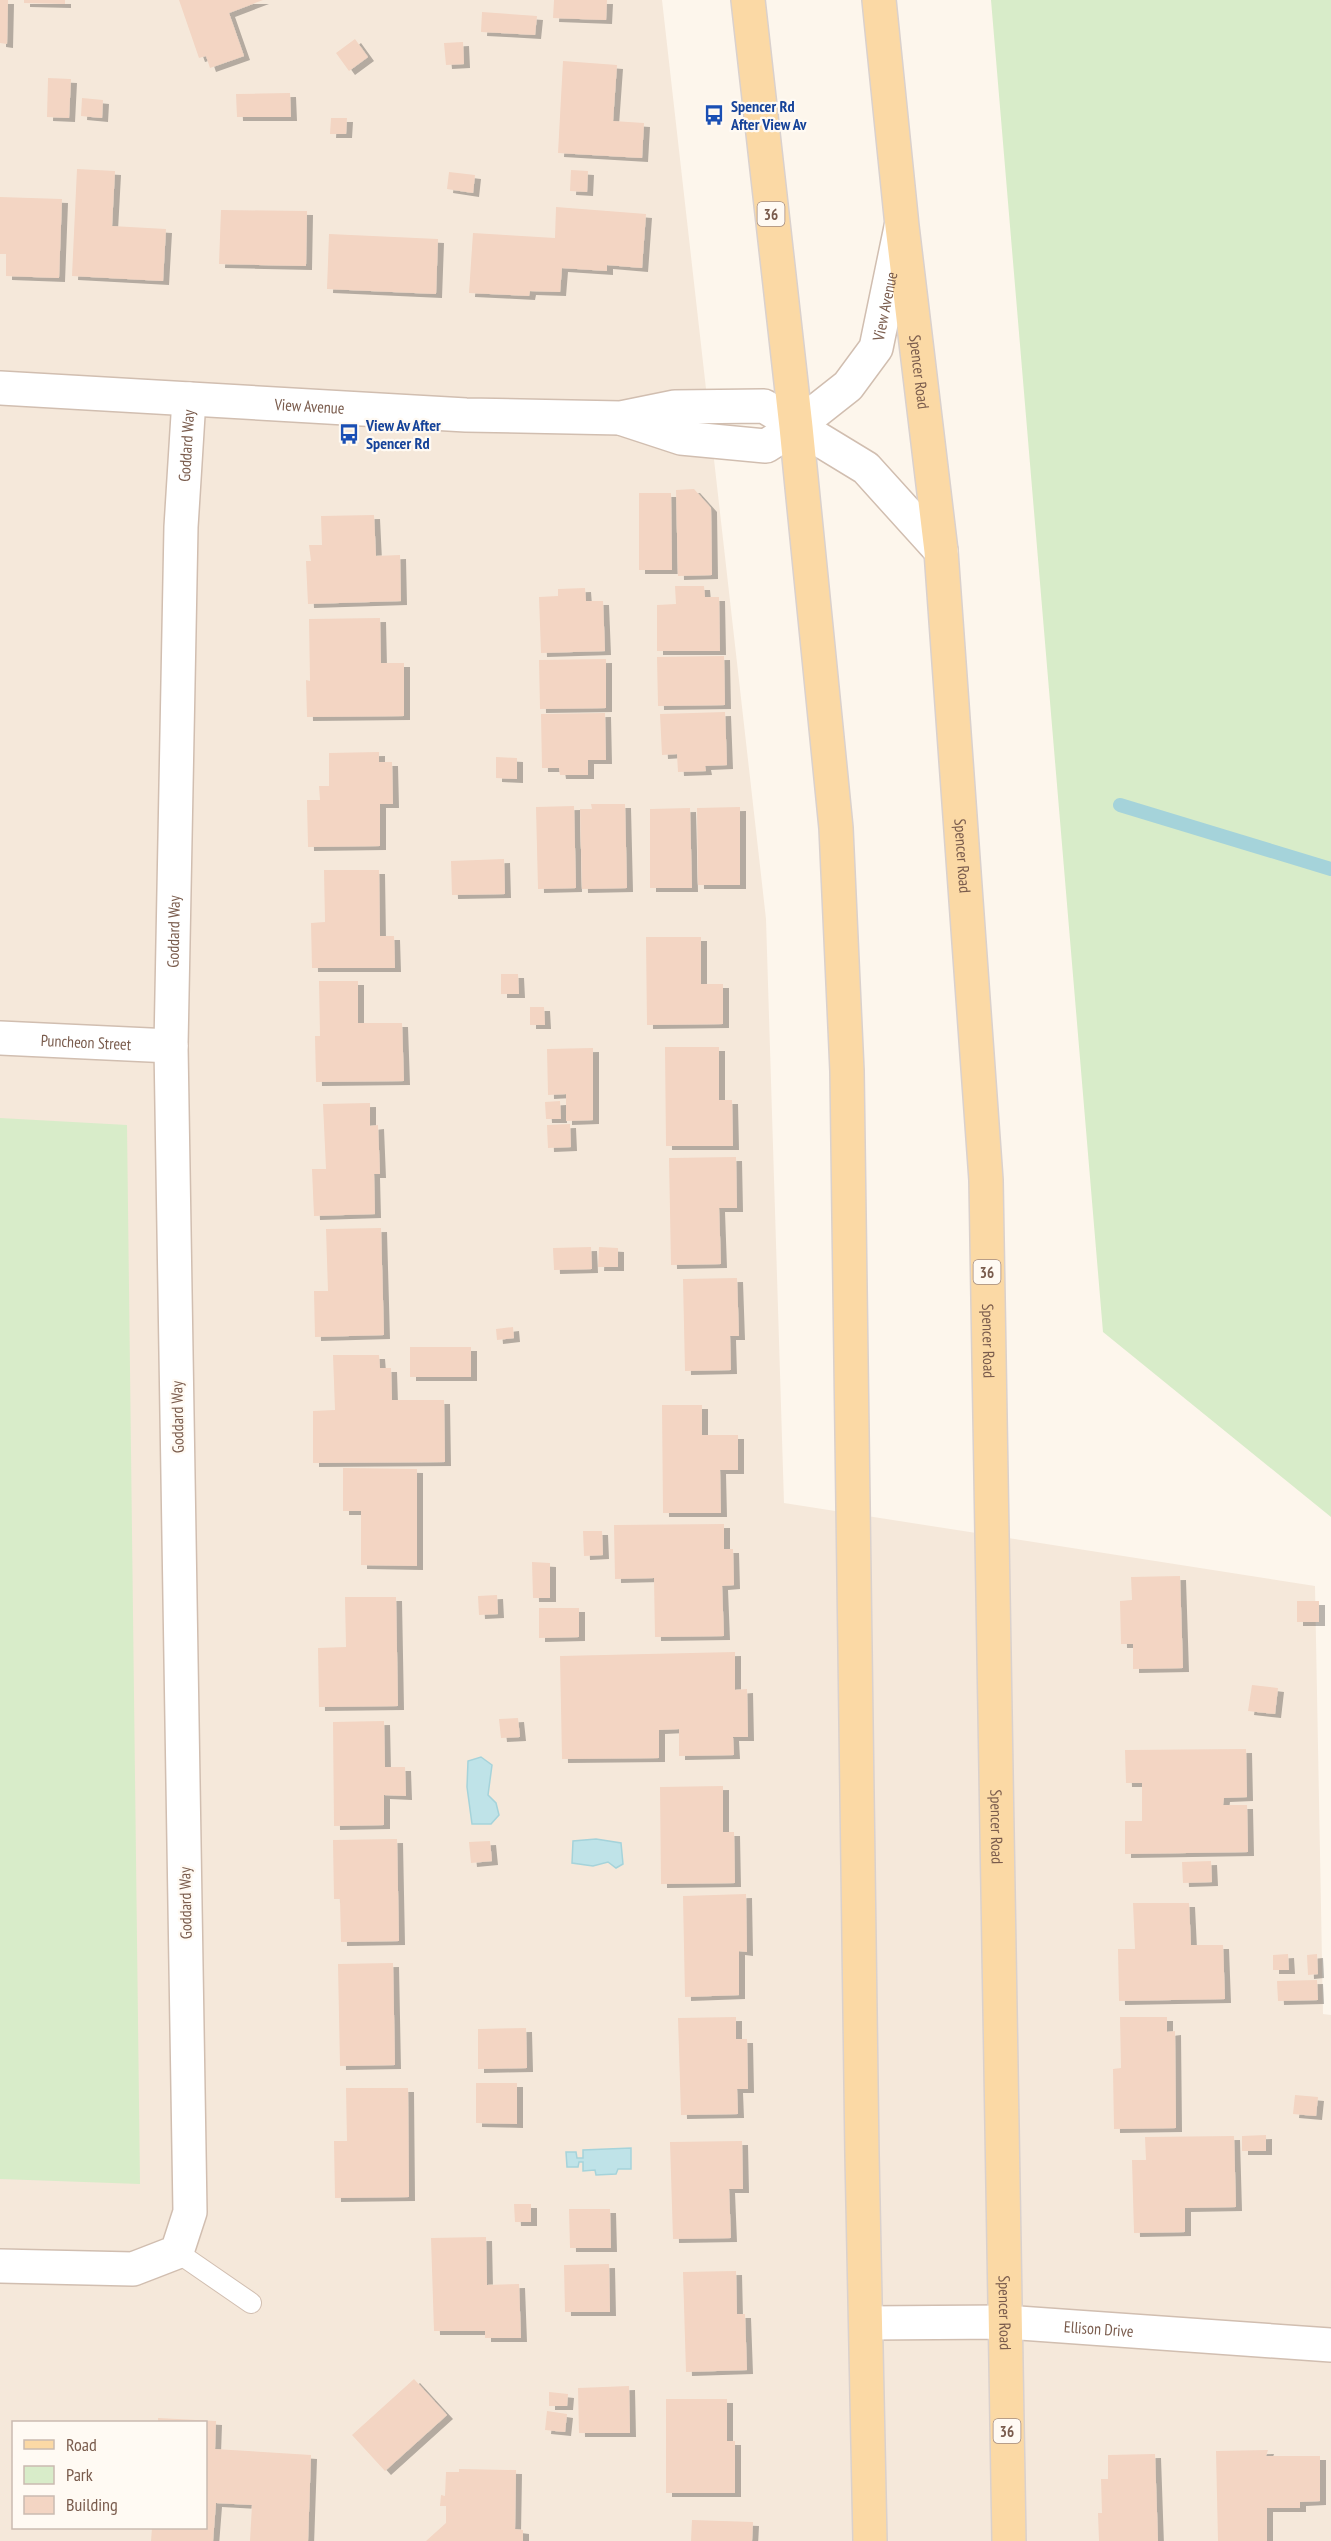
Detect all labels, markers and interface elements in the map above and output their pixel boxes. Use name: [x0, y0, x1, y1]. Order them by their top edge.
place label: Spencer Rd After View Av: [730, 96, 807, 134]
bus stop icon: Spencer Rd After View Av: [702, 103, 726, 127]
road number: 36: [758, 202, 784, 226]
street label: View Avenue: [868, 270, 902, 344]
street label: Spencer Road: [905, 334, 934, 410]
street label: View Avenue: [273, 394, 345, 418]
street label: Goddard Way: [174, 409, 198, 482]
place label: View Av After Spencer Rd: [365, 415, 441, 453]
bus stop icon: View Av After Spencer Rd: [337, 422, 361, 446]
street label: Spencer Road: [950, 818, 975, 894]
street label: Goddard Way: [163, 895, 184, 968]
street label: Puncheon Street: [40, 1030, 132, 1054]
road number: 36: [974, 1260, 1000, 1284]
street label: Spencer Road: [978, 1303, 999, 1378]
street label: Goddard Way: [166, 1381, 188, 1453]
street label: Spencer Road: [986, 1789, 1008, 1864]
street label: Goddard Way: [174, 1867, 196, 1939]
street label: Spencer Road: [995, 2275, 1016, 2350]
street label: Ellison Drive: [1063, 2316, 1134, 2341]
road number: 36: [994, 2419, 1020, 2443]
legend: [12, 2421, 207, 2529]
text: Road: [66, 2433, 97, 2456]
text: Park: [66, 2463, 93, 2486]
text: Building: [66, 2493, 118, 2516]

